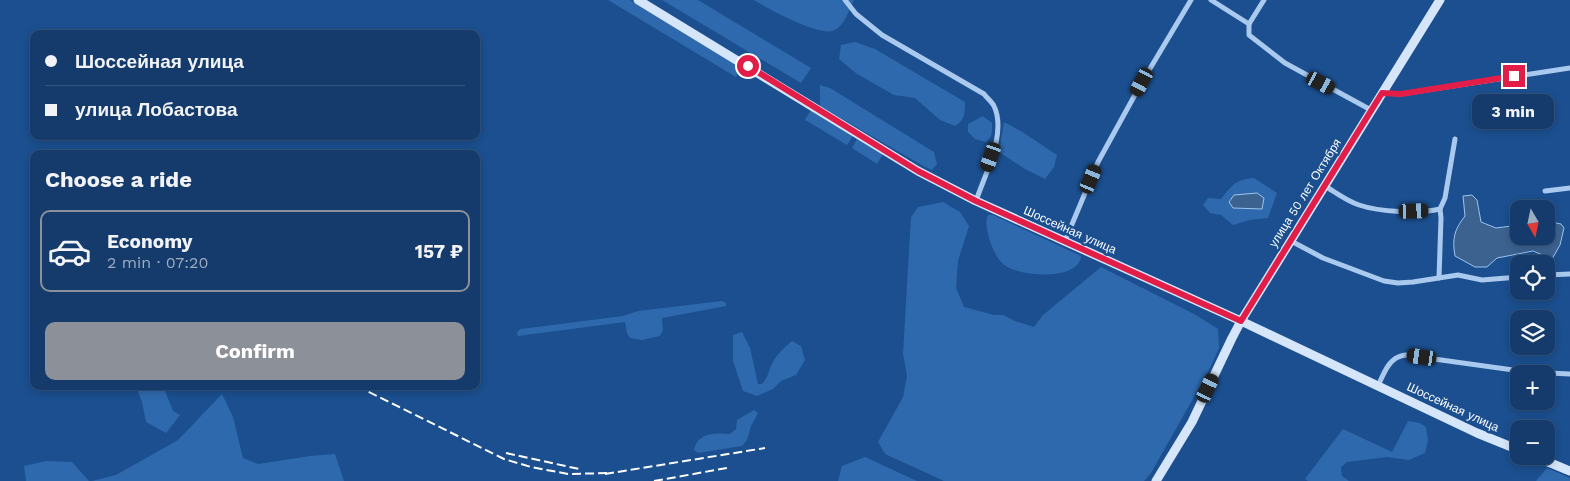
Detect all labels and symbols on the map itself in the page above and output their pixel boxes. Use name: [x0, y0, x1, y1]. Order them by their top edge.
route start: [737, 55, 759, 77]
car: [1128, 65, 1155, 99]
route end: [1503, 65, 1525, 87]
car: [1304, 69, 1337, 97]
callout: 3 min: [1473, 94, 1555, 128]
street label: улица 50 лет Октября: [1266, 136, 1344, 250]
car: [979, 140, 1002, 174]
car: [1078, 162, 1103, 196]
north arrow: [1510, 200, 1555, 245]
street label: Шоссейная улица: [1022, 203, 1119, 257]
car: [1398, 203, 1429, 219]
car: [1406, 347, 1437, 367]
car: [1194, 371, 1221, 405]
street label: Шоссейная улица: [1405, 380, 1502, 435]

